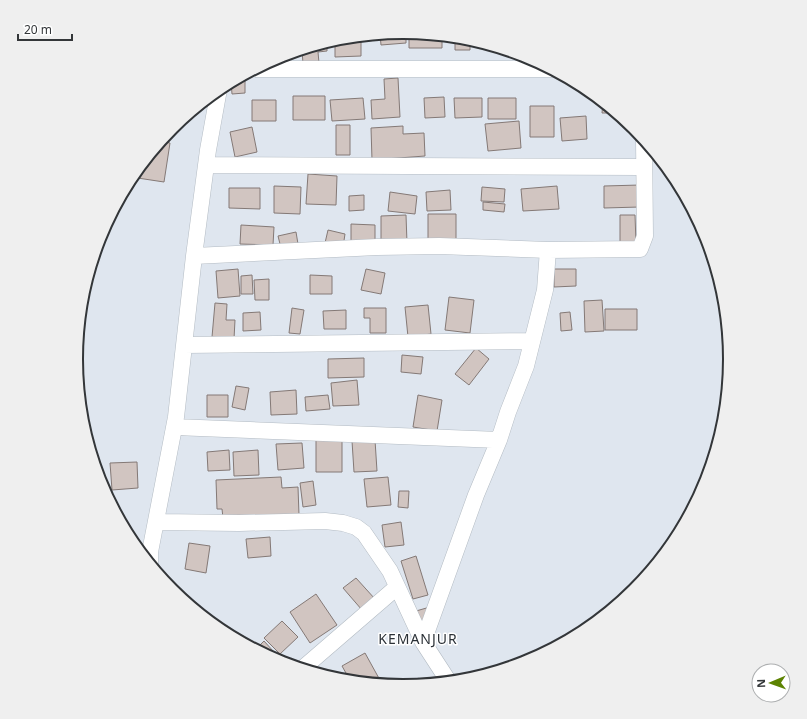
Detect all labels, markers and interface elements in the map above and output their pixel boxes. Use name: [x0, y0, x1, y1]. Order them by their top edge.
scale bar: [18, 16, 72, 42]
text: 20 m: [24, 21, 52, 38]
district label: KEMANJUR: [378, 629, 458, 648]
north arrow: [751, 663, 791, 703]
text: N: [753, 679, 768, 688]

